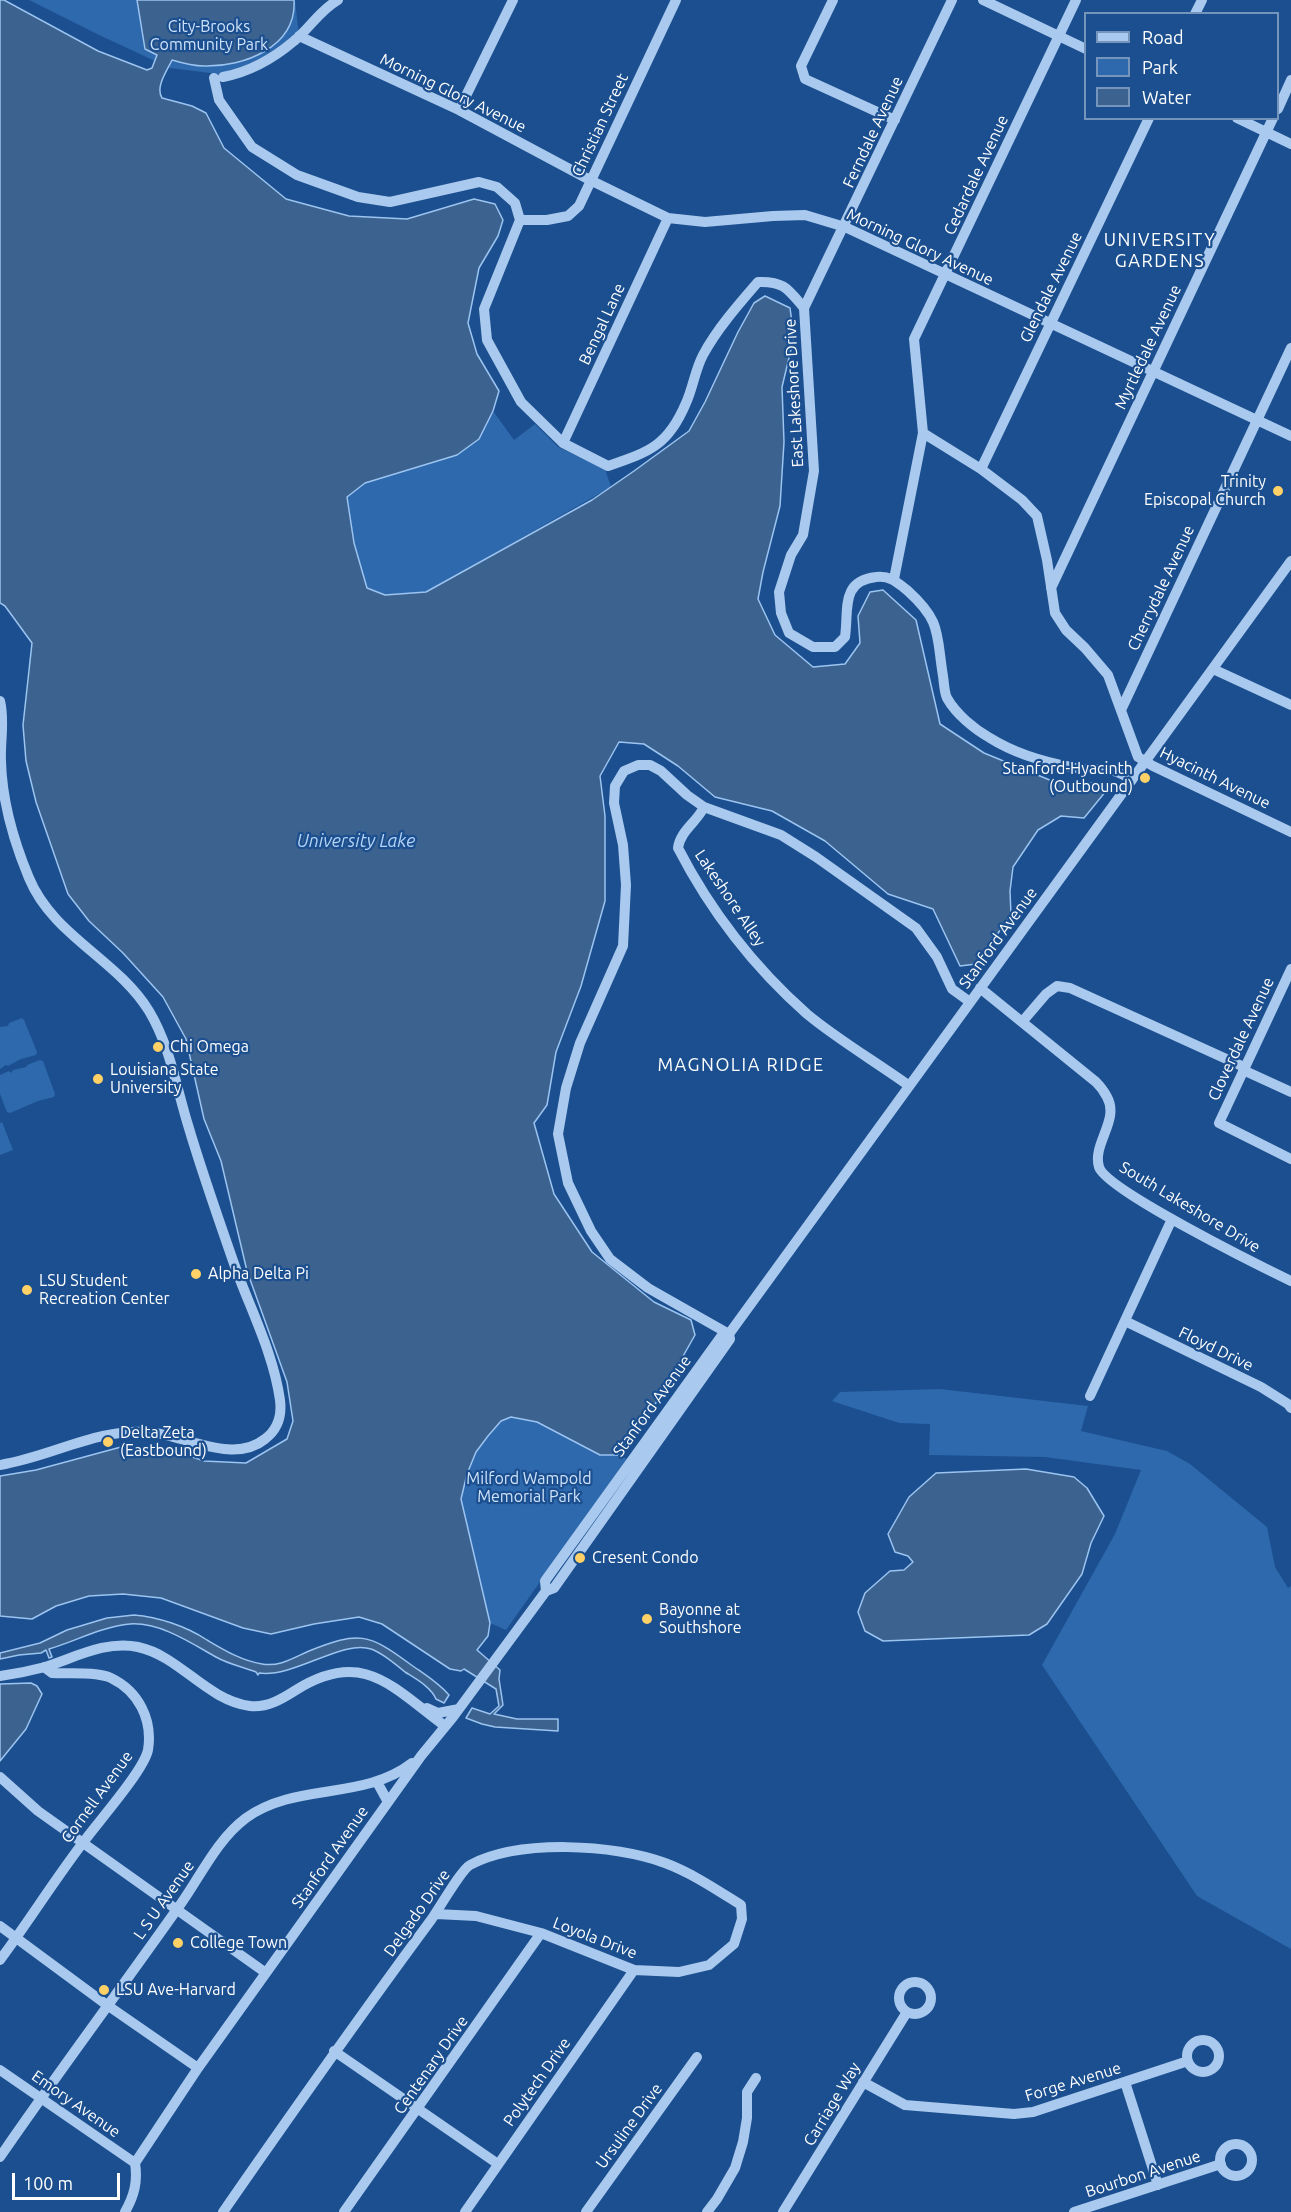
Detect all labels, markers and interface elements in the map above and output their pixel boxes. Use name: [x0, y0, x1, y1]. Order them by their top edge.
legend: [1084, 12, 1279, 120]
park label: City-Brooks Community Park: [150, 17, 268, 55]
text: Road: [1142, 27, 1184, 47]
street label: Morning Glory Avenue: [377, 49, 529, 137]
text: Park: [1142, 57, 1178, 77]
street label: Christian Street: [568, 70, 632, 180]
street label: Ferndale Avenue: [839, 73, 907, 191]
text: Water: [1142, 87, 1191, 107]
street label: Cedardale Avenue: [940, 112, 1012, 238]
street label: Morning Glory Avenue: [843, 204, 997, 290]
street label: Glendale Avenue: [1016, 228, 1086, 346]
district label: UNIVERSITY GARDENS: [1104, 229, 1216, 272]
street label: Bengal Lane: [575, 280, 629, 368]
street label: Myrtledale Avenue: [1111, 282, 1185, 412]
street label: East Lakeshore Drive: [781, 318, 807, 468]
place label: Trinity Episcopal Church: [1144, 472, 1266, 510]
marker: Trinity Episcopal Church: [1271, 484, 1285, 498]
street label: Cherrydale Avenue: [1124, 522, 1198, 654]
street label: Hyacinth Avenue: [1157, 743, 1273, 813]
place label: Stanford-Hyacinth (Outbound): [1003, 759, 1133, 797]
marker: Stanford-Hyacinth (Outbound): [1138, 771, 1152, 785]
water label: University Lake: [297, 830, 415, 852]
street label: Lakeshore Alley: [691, 846, 769, 950]
street label: Stanford Avenue: [955, 884, 1041, 992]
street label: Cloverdale Avenue: [1204, 974, 1278, 1104]
place label: Chi Omega: [170, 1037, 249, 1057]
marker: Chi Omega: [151, 1040, 165, 1054]
district label: MAGNOLIA RIDGE: [657, 1054, 825, 1076]
place label: Louisiana State University: [110, 1060, 219, 1098]
marker: Louisiana State University: [91, 1072, 105, 1086]
street label: South Lakeshore Drive: [1116, 1157, 1264, 1257]
place label: Alpha Delta Pi: [208, 1264, 309, 1284]
marker: Alpha Delta Pi: [189, 1267, 203, 1281]
place label: LSU Student Recreation Center: [39, 1271, 170, 1309]
marker: LSU Student Recreation Center: [20, 1283, 34, 1297]
street label: Floyd Drive: [1176, 1323, 1256, 1375]
street label: Stanford Avenue: [609, 1352, 695, 1460]
place label: Delta Zeta (Eastbound): [120, 1423, 207, 1461]
marker: Delta Zeta (Eastbound): [101, 1435, 115, 1449]
park label: Milford Wampold Memorial Park: [466, 1469, 592, 1507]
place label: Cresent Condo: [592, 1548, 699, 1568]
marker: Cresent Condo: [573, 1551, 587, 1565]
place label: Bayonne at Southshore: [659, 1600, 742, 1638]
marker: Bayonne at Southshore: [640, 1612, 654, 1626]
street label: Cornell Avenue: [57, 1747, 137, 1847]
street label: Stanford Avenue: [288, 1802, 372, 1912]
street label: L S U Avenue: [130, 1857, 198, 1943]
street label: Delgado Drive: [380, 1866, 454, 1960]
street label: Loyola Drive: [550, 1913, 640, 1963]
place label: College Town: [190, 1933, 287, 1953]
marker: College Town: [171, 1936, 185, 1950]
place label: LSU Ave-Harvard: [116, 1980, 236, 2000]
marker: LSU Ave-Harvard: [97, 1983, 111, 1997]
street label: Centenary Drive: [390, 2012, 472, 2118]
street label: Polytech Drive: [499, 2034, 575, 2130]
street label: Forge Avenue: [1023, 2058, 1123, 2106]
street label: Carriage Way: [799, 2059, 865, 2149]
street label: Emory Avenue: [28, 2066, 124, 2142]
street label: Ursuline Drive: [592, 2080, 666, 2172]
street label: Bourbon Avenue: [1083, 2146, 1203, 2202]
scale bar: [15, 2161, 123, 2199]
text: 100 m: [23, 2173, 73, 2193]

